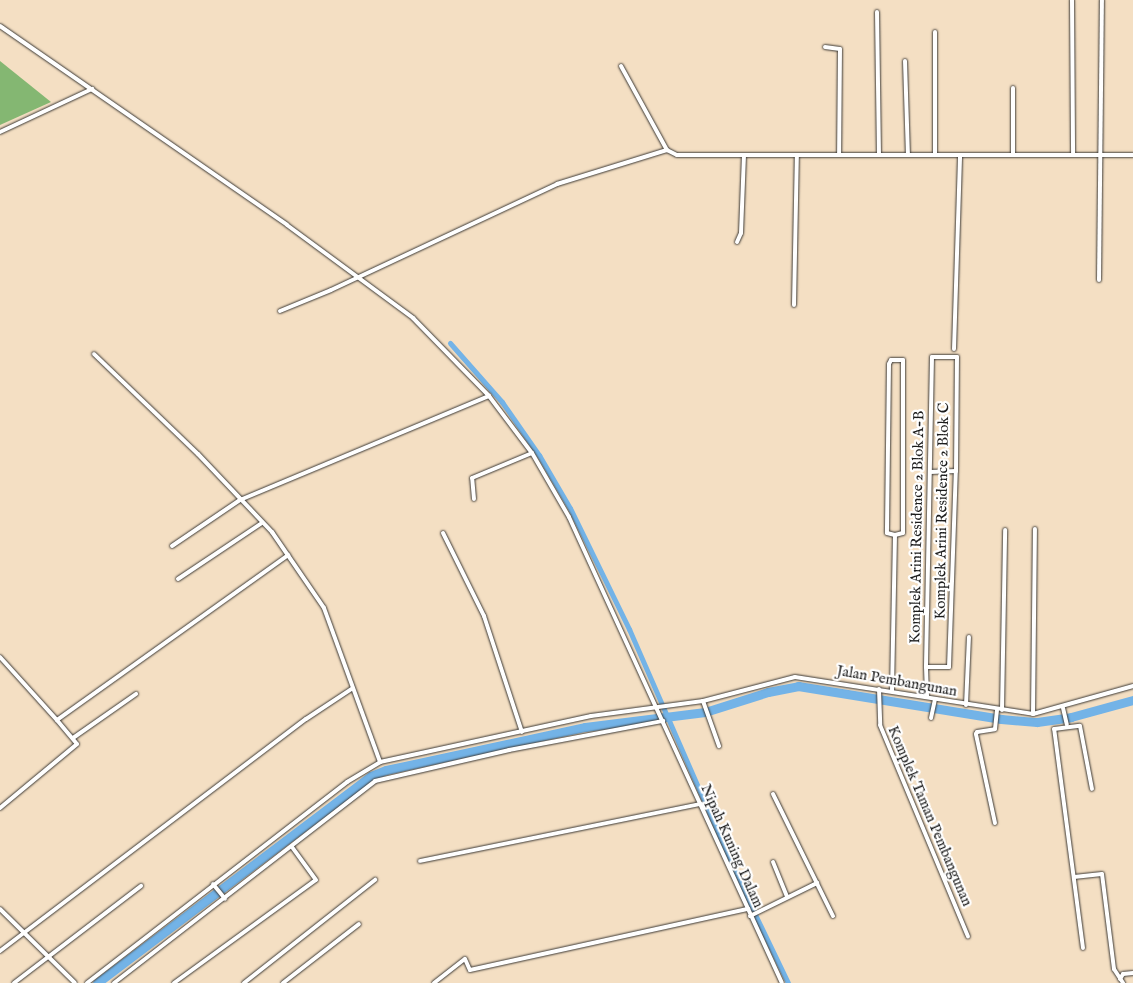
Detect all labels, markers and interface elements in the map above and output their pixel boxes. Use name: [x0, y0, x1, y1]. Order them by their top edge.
street label: Komplek Arini Residence 2 Blok C: [931, 402, 953, 620]
street label: Komplek Arini Residence 2 Blok A-B: [906, 410, 928, 644]
street label: Jalan Pembangunan: [835, 662, 959, 700]
street label: Komplek Taman Pembangunan: [884, 723, 976, 909]
street label: Nipah Kuning Dalam: [697, 781, 767, 911]

